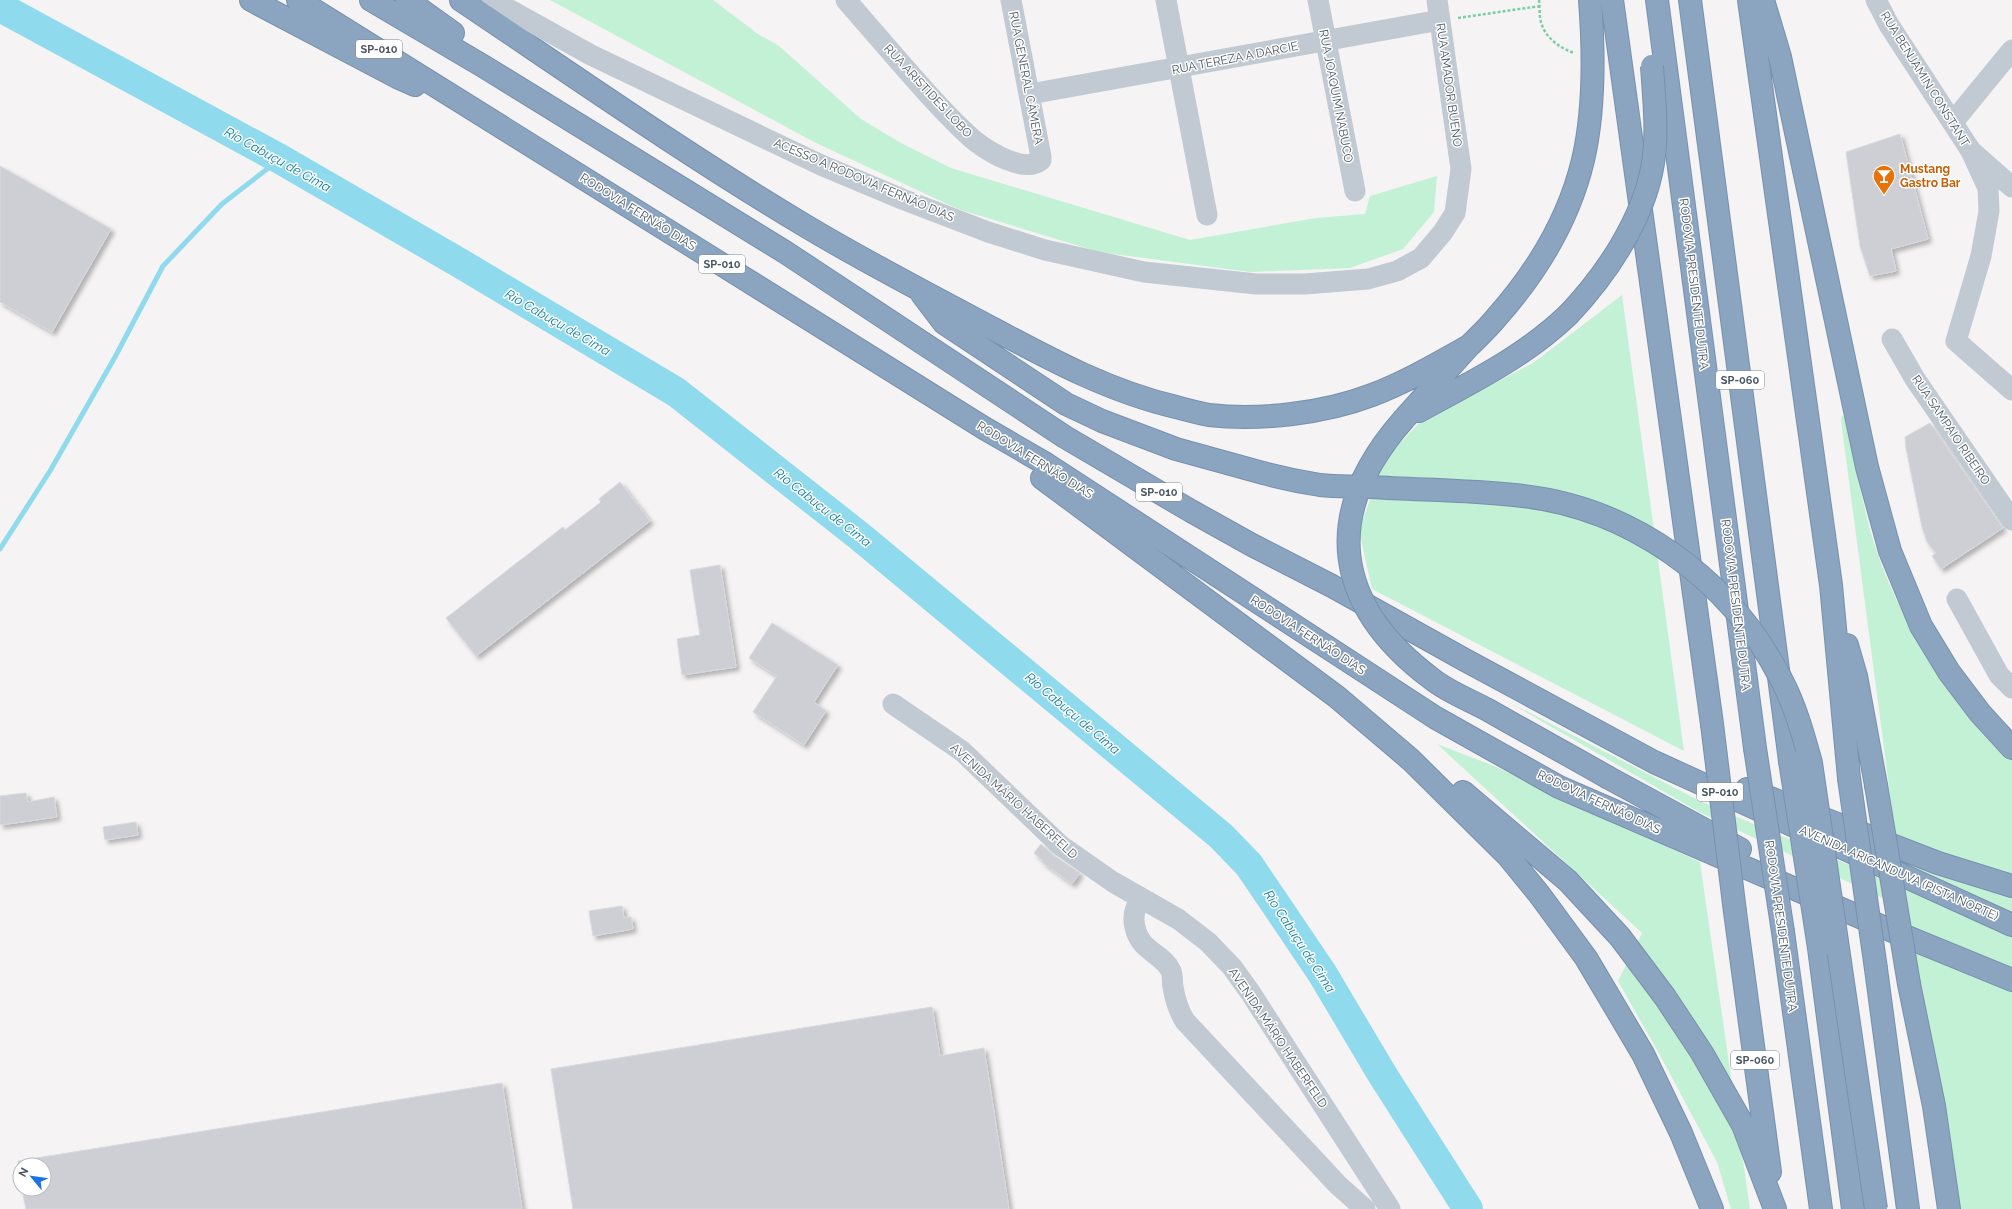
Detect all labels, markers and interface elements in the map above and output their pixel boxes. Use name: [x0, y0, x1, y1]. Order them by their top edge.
street label: RUA BENJAMIN CONSTANT: [1878, 9, 1973, 150]
street label: RUA GENERAL CÂMERA: [1006, 10, 1046, 146]
street label: RUA AMADOR BUENO: [1433, 22, 1465, 148]
street label: RUA JOAQUIM NABUCO: [1316, 28, 1356, 164]
street label: RUA TEREZA A DARCIE: [1171, 39, 1299, 77]
road number: SP-010: [356, 40, 402, 58]
street label: RUA ARISTIDES LOBO: [881, 41, 975, 141]
water label: Rio Cabuçu de Cima: [222, 124, 334, 195]
street label: ACESSO A RODOVIA FERNÃO DIAS: [772, 136, 956, 224]
place label: Mustang Gastro Bar: [1900, 162, 1961, 190]
bar icon: Mustang Gastro Bar: [1871, 163, 1897, 196]
street label: RODOVIA FERNÃO DIAS: [577, 170, 699, 254]
street label: RODOVIA PRESIDENTE DUTRA: [1677, 198, 1711, 370]
road number: SP-010: [699, 255, 745, 273]
water label: Rio Cabuçu de Cima: [503, 286, 613, 359]
road number: SP-060: [1716, 371, 1764, 389]
street label: RUA SAMPAIO RIBEIRO: [1909, 373, 1993, 487]
street label: RODOVIA FERNÃO DIAS: [974, 418, 1096, 502]
water label: Rio Cabuçu de Cima: [771, 465, 874, 550]
road number: SP-010: [1136, 483, 1182, 501]
street label: RODOVIA PRESIDENTE DUTRA: [1719, 519, 1753, 691]
street label: RODOVIA FERNÃO DIAS: [1248, 593, 1368, 677]
water label: Rio Cabuçu de Cima: [1022, 669, 1123, 757]
street label: AVENIDA MÁRIO HABERFELD: [948, 740, 1081, 862]
street label: RODOVIA FERNÃO DIAS: [1535, 767, 1663, 837]
road number: SP-010: [1697, 783, 1743, 801]
street label: AVENIDA ARICANDUVA (PISTA NORTE): [1797, 823, 2001, 923]
street label: RODOVIA PRESIDENTE DUTRA: [1762, 840, 1800, 1012]
water label: Rio Cabuçu de Cima: [1261, 887, 1338, 995]
street label: AVENIDA MÁRIO HABERFELD: [1226, 965, 1330, 1111]
road number: SP-060: [1731, 1051, 1779, 1069]
north arrow: [12, 1157, 52, 1197]
text: N: [16, 1166, 31, 1179]

